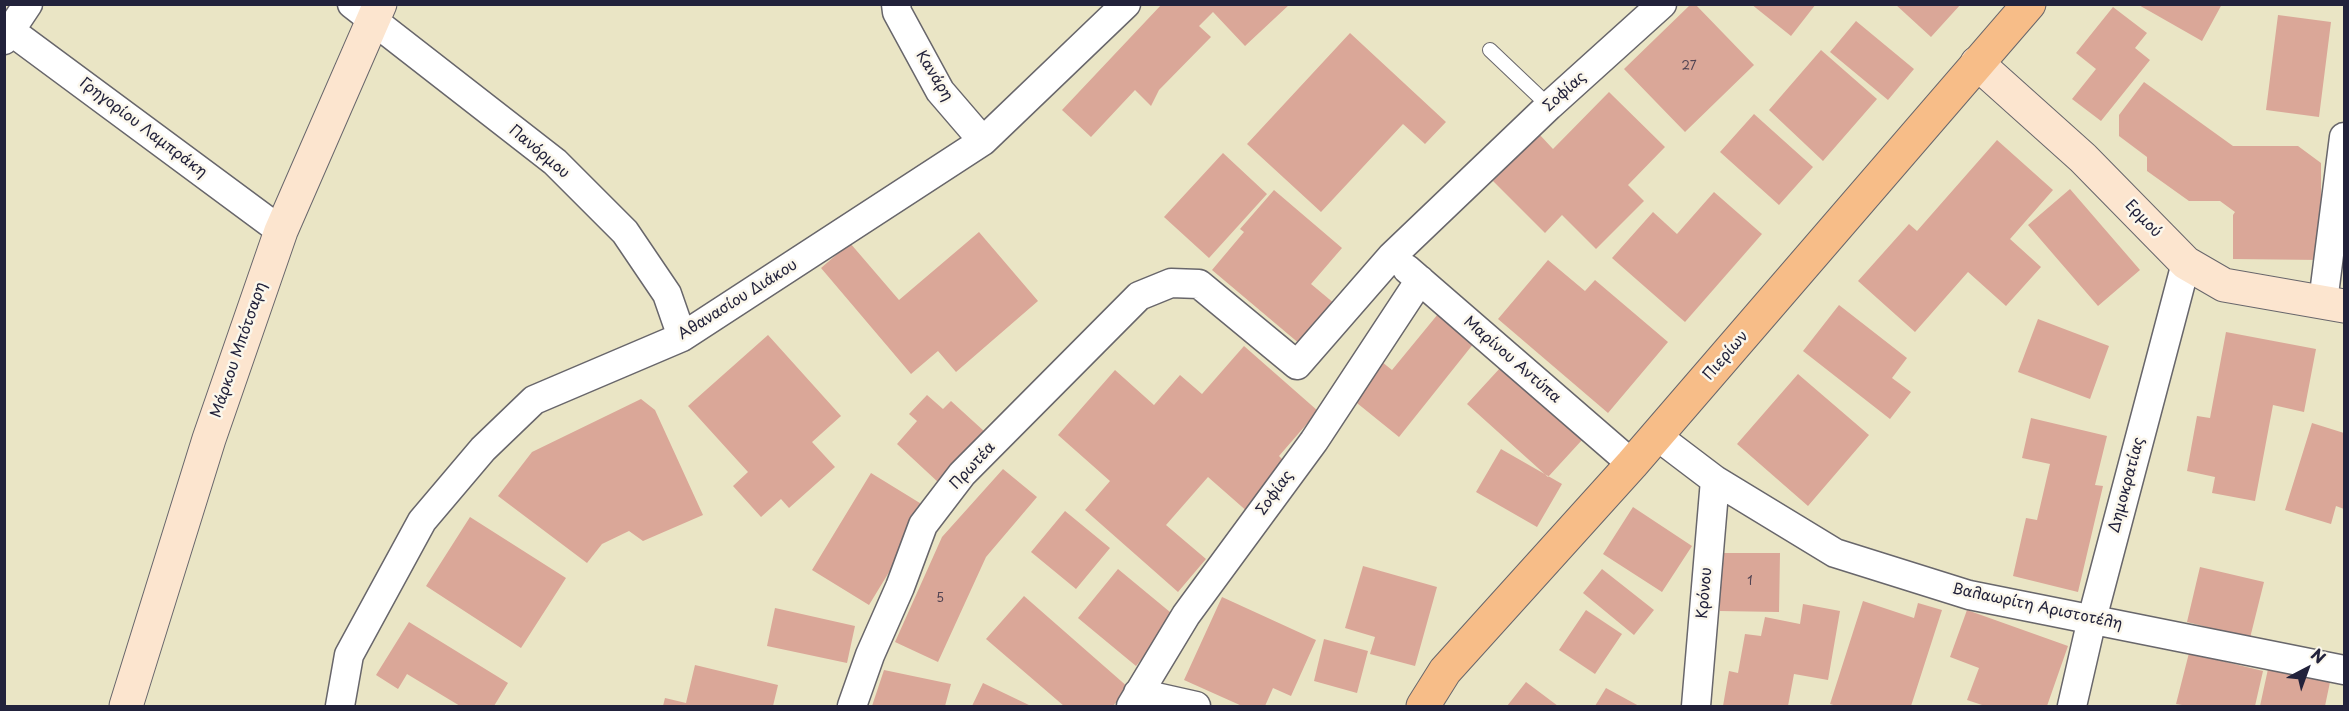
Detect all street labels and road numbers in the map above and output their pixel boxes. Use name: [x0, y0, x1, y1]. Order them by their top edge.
street label: Κανάρη: [912, 47, 956, 105]
street label: Σοφίας: [1540, 68, 1590, 116]
street label: Γρηγορίου Λαμπράκη: [76, 74, 210, 182]
street label: Πανόρμου: [505, 122, 573, 182]
street label: Ερμού: [2121, 197, 2165, 241]
street label: Αθανασίου Διάκου: [675, 256, 801, 344]
street label: Μάρκου Μπότσαρη: [207, 280, 271, 420]
street label: Μαρίνου Αντύπα: [1460, 313, 1564, 407]
street label: Πιερίων: [1700, 327, 1752, 385]
street label: Δημοκρατίας: [2106, 435, 2148, 535]
street label: Πρωτέα: [947, 439, 999, 493]
street label: Σοφίας: [1253, 467, 1297, 519]
street label: Κρόνου: [1694, 567, 1716, 619]
street label: Βαλαωρίτη Αριστοτέλη: [1950, 580, 2124, 634]

